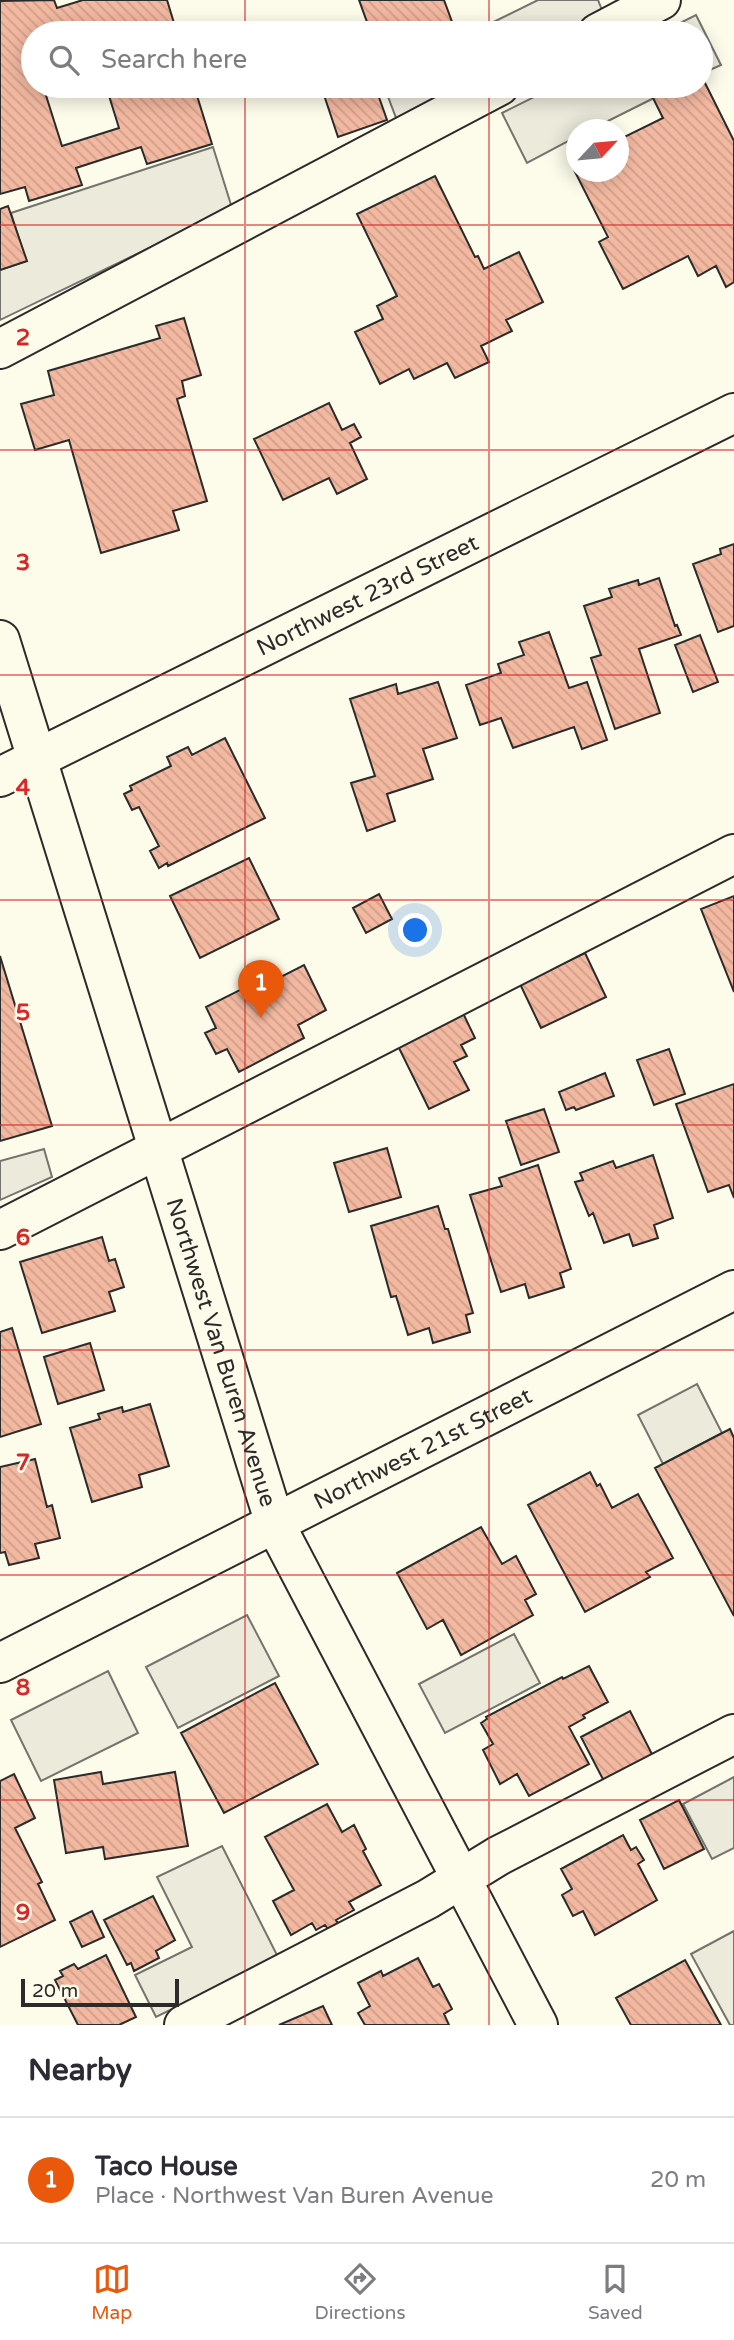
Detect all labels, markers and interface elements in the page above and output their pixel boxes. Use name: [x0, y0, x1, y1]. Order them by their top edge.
search box: [21, 21, 713, 98]
icon: search: [45, 41, 83, 79]
text: Search here: [101, 44, 247, 75]
north arrow: [566, 119, 629, 182]
text: 2: [16, 324, 30, 352]
street label: Northwest 23rd Street: [252, 529, 483, 662]
text: 3: [16, 549, 30, 577]
text: 4: [16, 774, 31, 802]
your location: [398, 913, 432, 947]
pin: 1: [238, 960, 284, 1018]
text: 5: [16, 999, 30, 1027]
street label: Northwest Van Buren Avenue: [159, 1195, 282, 1510]
text: 6: [16, 1224, 30, 1252]
street label: Northwest 21st Street: [309, 1382, 537, 1516]
text: 7: [16, 1449, 30, 1477]
text: 8: [16, 1674, 30, 1702]
text: 9: [16, 1899, 30, 1927]
scale bar: [21, 1976, 178, 2008]
text: 20 m: [32, 1980, 78, 2002]
text: Nearby: [28, 2052, 132, 2089]
text: Taco House: [95, 2151, 238, 2182]
text: 1: [44, 2166, 58, 2194]
text: 20 m: [650, 2166, 706, 2194]
text: Place · Northwest Van Buren Avenue: [95, 2182, 494, 2210]
tab: Map: [91, 2260, 132, 2324]
tab: Directions: [315, 2260, 406, 2324]
tab: Saved: [588, 2260, 643, 2324]

